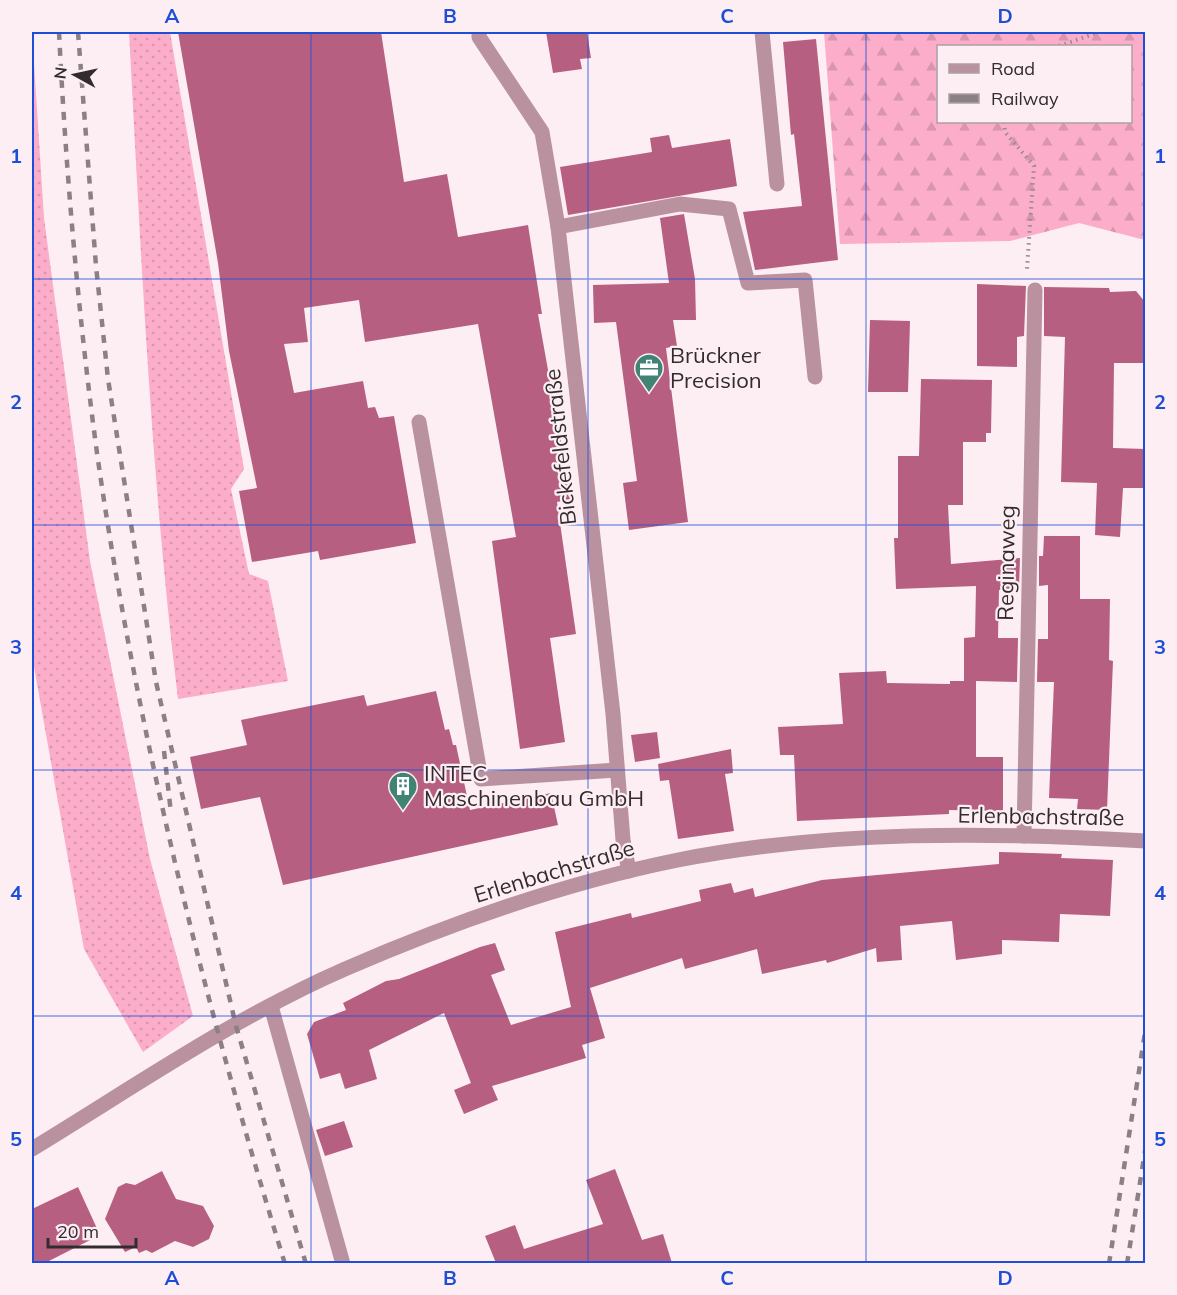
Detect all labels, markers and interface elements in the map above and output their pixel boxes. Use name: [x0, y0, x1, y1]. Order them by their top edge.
text: A: [165, 3, 180, 28]
text: B: [443, 3, 457, 28]
text: C: [720, 3, 734, 28]
text: D: [997, 3, 1013, 28]
north arrow: [45, 45, 105, 105]
legend: [937, 45, 1132, 123]
text: Road: [991, 57, 1035, 80]
text: N: [49, 66, 71, 80]
text: Railway: [991, 87, 1059, 110]
text: 1: [10, 143, 22, 168]
text: 1: [1154, 143, 1166, 168]
place label: Brückner Precision: [670, 341, 762, 394]
office icon: Brückner Precision: [633, 352, 665, 394]
street label: Bickefeldstraße: [538, 367, 582, 527]
text: 2: [10, 389, 22, 414]
text: 2: [1154, 389, 1166, 414]
street label: Reginaweg: [991, 505, 1021, 621]
text: 3: [10, 634, 22, 659]
text: 3: [1154, 634, 1166, 659]
place label: INTEC Maschinenbau GmbH: [424, 759, 644, 812]
building icon: INTEC Maschinenbau GmbH: [387, 770, 419, 812]
street label: Erlenbachstraße: [957, 801, 1125, 831]
street label: Erlenbachstraße: [470, 833, 638, 909]
text: 4: [10, 880, 22, 905]
text: 4: [1154, 880, 1166, 905]
text: 5: [10, 1126, 22, 1151]
text: 5: [1154, 1126, 1166, 1151]
scale bar: [48, 1211, 136, 1249]
text: 20 m: [57, 1220, 99, 1243]
text: A: [165, 1265, 180, 1290]
text: B: [443, 1265, 457, 1290]
text: C: [720, 1265, 734, 1290]
text: D: [997, 1265, 1013, 1290]

